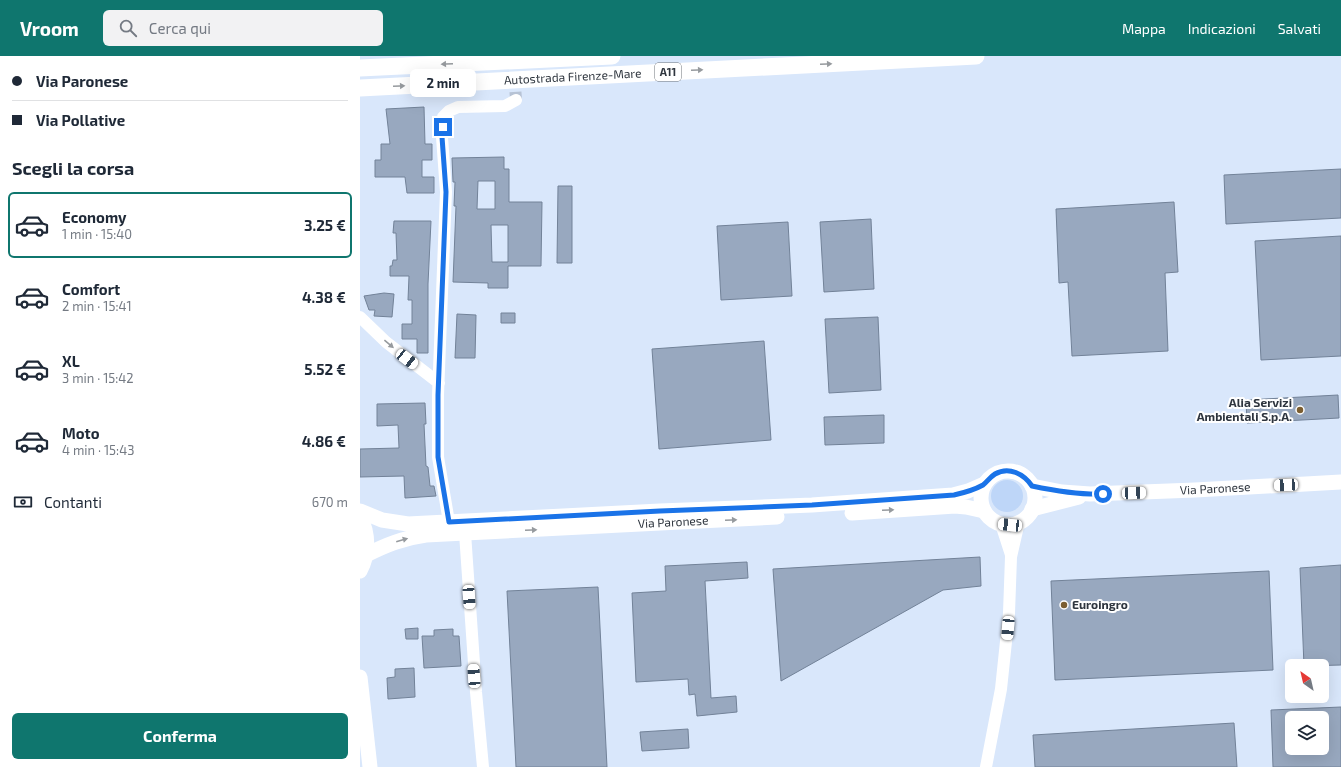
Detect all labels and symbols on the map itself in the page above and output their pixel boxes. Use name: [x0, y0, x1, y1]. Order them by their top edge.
one-way arrow: [441, 60, 453, 67]
one-way arrow: [820, 60, 832, 67]
road number: A11: [655, 63, 681, 81]
street label: Autostrada Firenze-Mare: [504, 65, 642, 87]
one-way arrow: [691, 67, 703, 74]
callout: 2 min: [410, 69, 476, 97]
one-way arrow: [393, 82, 405, 89]
route end: [434, 118, 452, 136]
one-way arrow: [383, 339, 394, 348]
car: [394, 347, 420, 371]
place label: Alia Servizi Ambientali S.p.A.: [1197, 395, 1292, 423]
marker: Alia Servizi Ambientali S.p.A.: [1295, 405, 1305, 415]
car: [1274, 478, 1298, 492]
street label: Via Paronese: [1180, 479, 1251, 497]
route start: [1094, 485, 1112, 503]
car: [1122, 487, 1146, 499]
one-way arrow: [882, 507, 894, 514]
street label: Via Paronese: [637, 513, 709, 530]
one-way arrow: [725, 516, 737, 523]
car: [997, 518, 1023, 532]
one-way arrow: [525, 527, 538, 533]
one-way arrow: [396, 537, 408, 543]
car: [462, 585, 476, 609]
place label: Euroingro: [1072, 597, 1128, 611]
marker: Euroingro: [1059, 600, 1069, 610]
car: [1001, 616, 1015, 640]
north arrow: [1285, 659, 1329, 703]
car: [467, 664, 481, 688]

